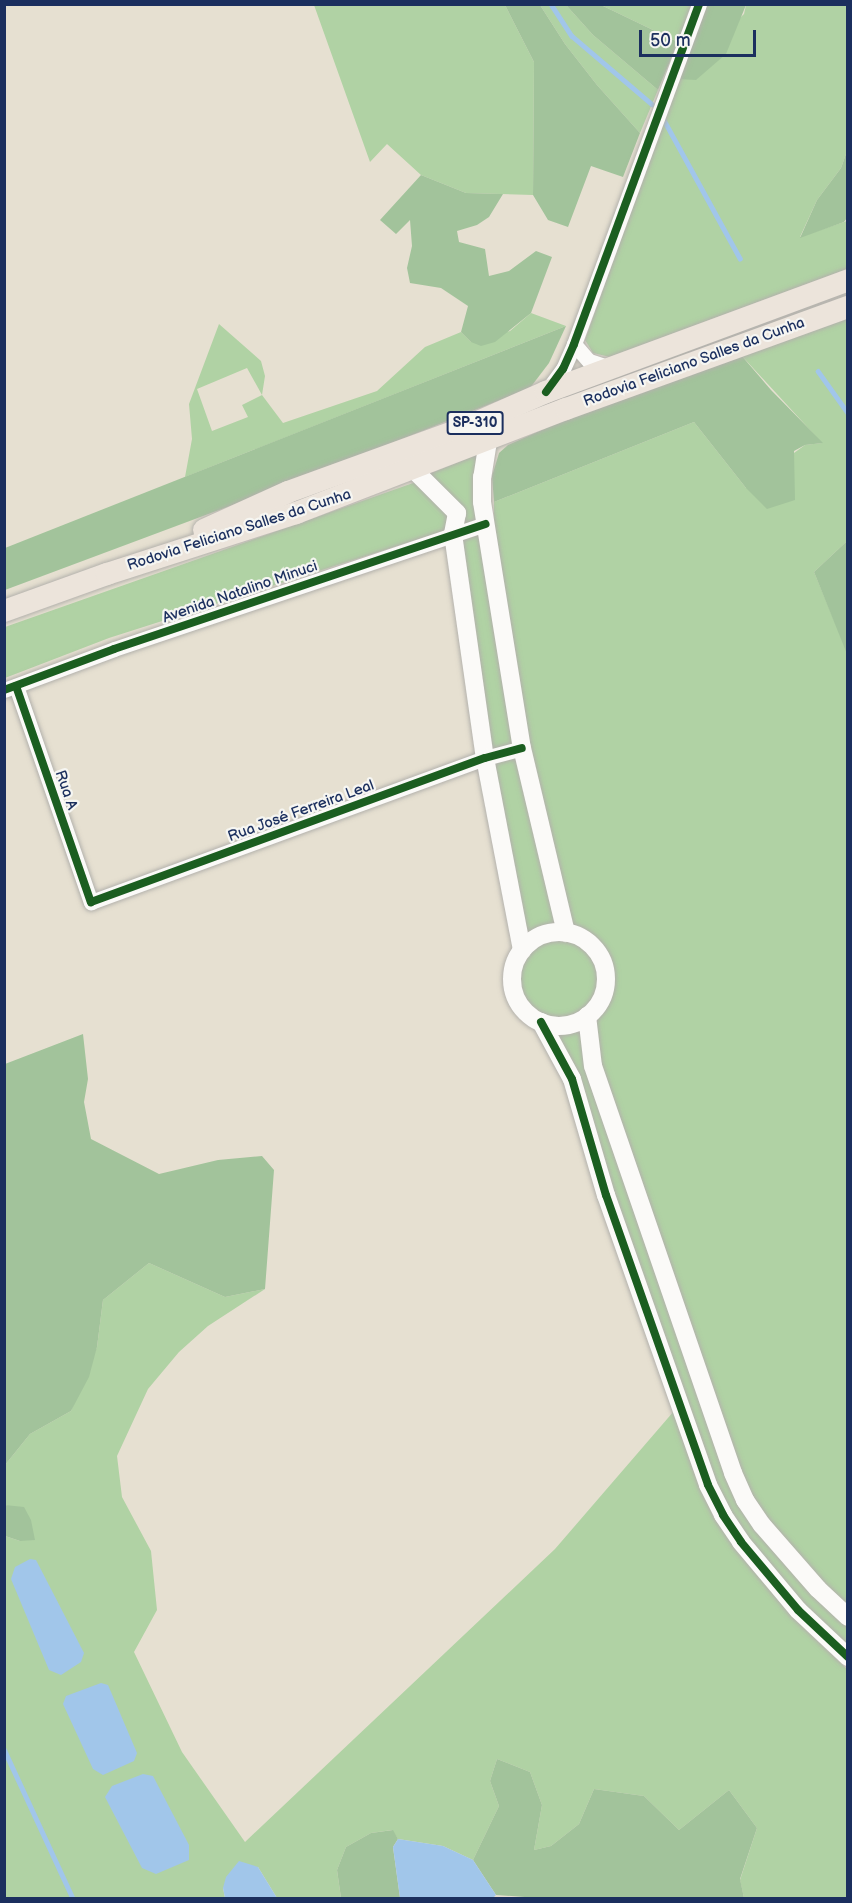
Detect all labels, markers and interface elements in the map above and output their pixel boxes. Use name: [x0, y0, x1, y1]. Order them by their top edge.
scale bar: [642, 18, 759, 56]
text: 50 m: [650, 30, 691, 51]
street label: Rodovia Feliciano Salles da Cunha: [581, 313, 807, 411]
road number: SP-310: [446, 412, 504, 434]
street label: Rodovia Feliciano Salles da Cunha: [125, 485, 353, 575]
street label: Avenida Natalino Minuci: [160, 557, 320, 627]
street label: Rua A: [51, 768, 81, 812]
street label: Rua José Ferreira Leal: [225, 776, 377, 846]

